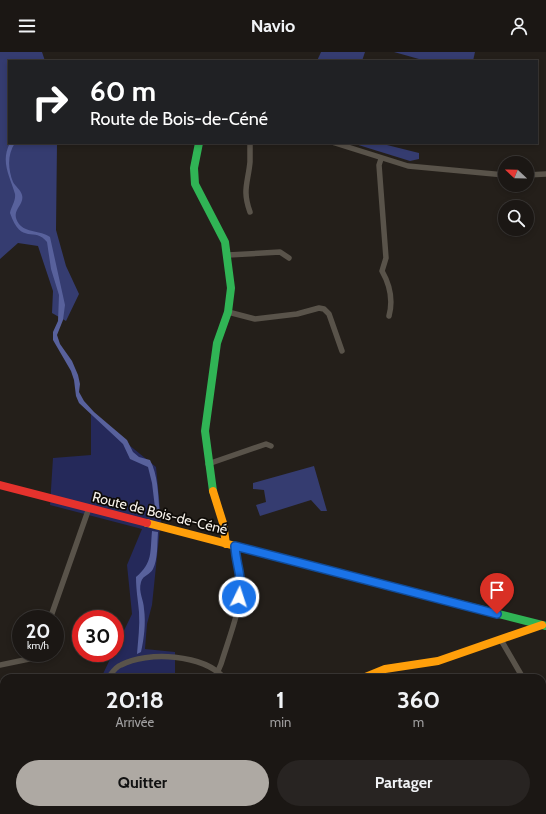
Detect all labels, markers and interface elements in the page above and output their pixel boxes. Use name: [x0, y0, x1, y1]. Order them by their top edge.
icon: menu: [16, 15, 38, 37]
text: Navio: [251, 15, 295, 37]
icon: person: [508, 15, 530, 37]
text: 60 m: [90, 74, 156, 108]
icon: right: [24, 76, 76, 128]
text: Route de Bois-de-Céné: [90, 108, 268, 130]
north arrow: [498, 156, 534, 192]
map controls: [498, 156, 534, 236]
button: search: [498, 200, 534, 236]
street label: Route de Bois-de-Céné: [91, 488, 229, 538]
pin: [480, 573, 514, 614]
position arrow: [218, 576, 260, 618]
icon: arrive: [486, 579, 508, 601]
speed limit sign: 30: [72, 610, 124, 662]
text: 20: [26, 619, 50, 643]
text: km/h: [27, 639, 49, 652]
text: 20:18: [106, 685, 164, 714]
text: 1: [276, 685, 285, 714]
text: 360: [397, 685, 440, 714]
text: Arrivée: [116, 714, 154, 730]
text: min: [270, 714, 291, 730]
text: m: [413, 714, 424, 730]
button: Quitter: [16, 760, 269, 806]
button: Partager: [277, 760, 530, 806]

